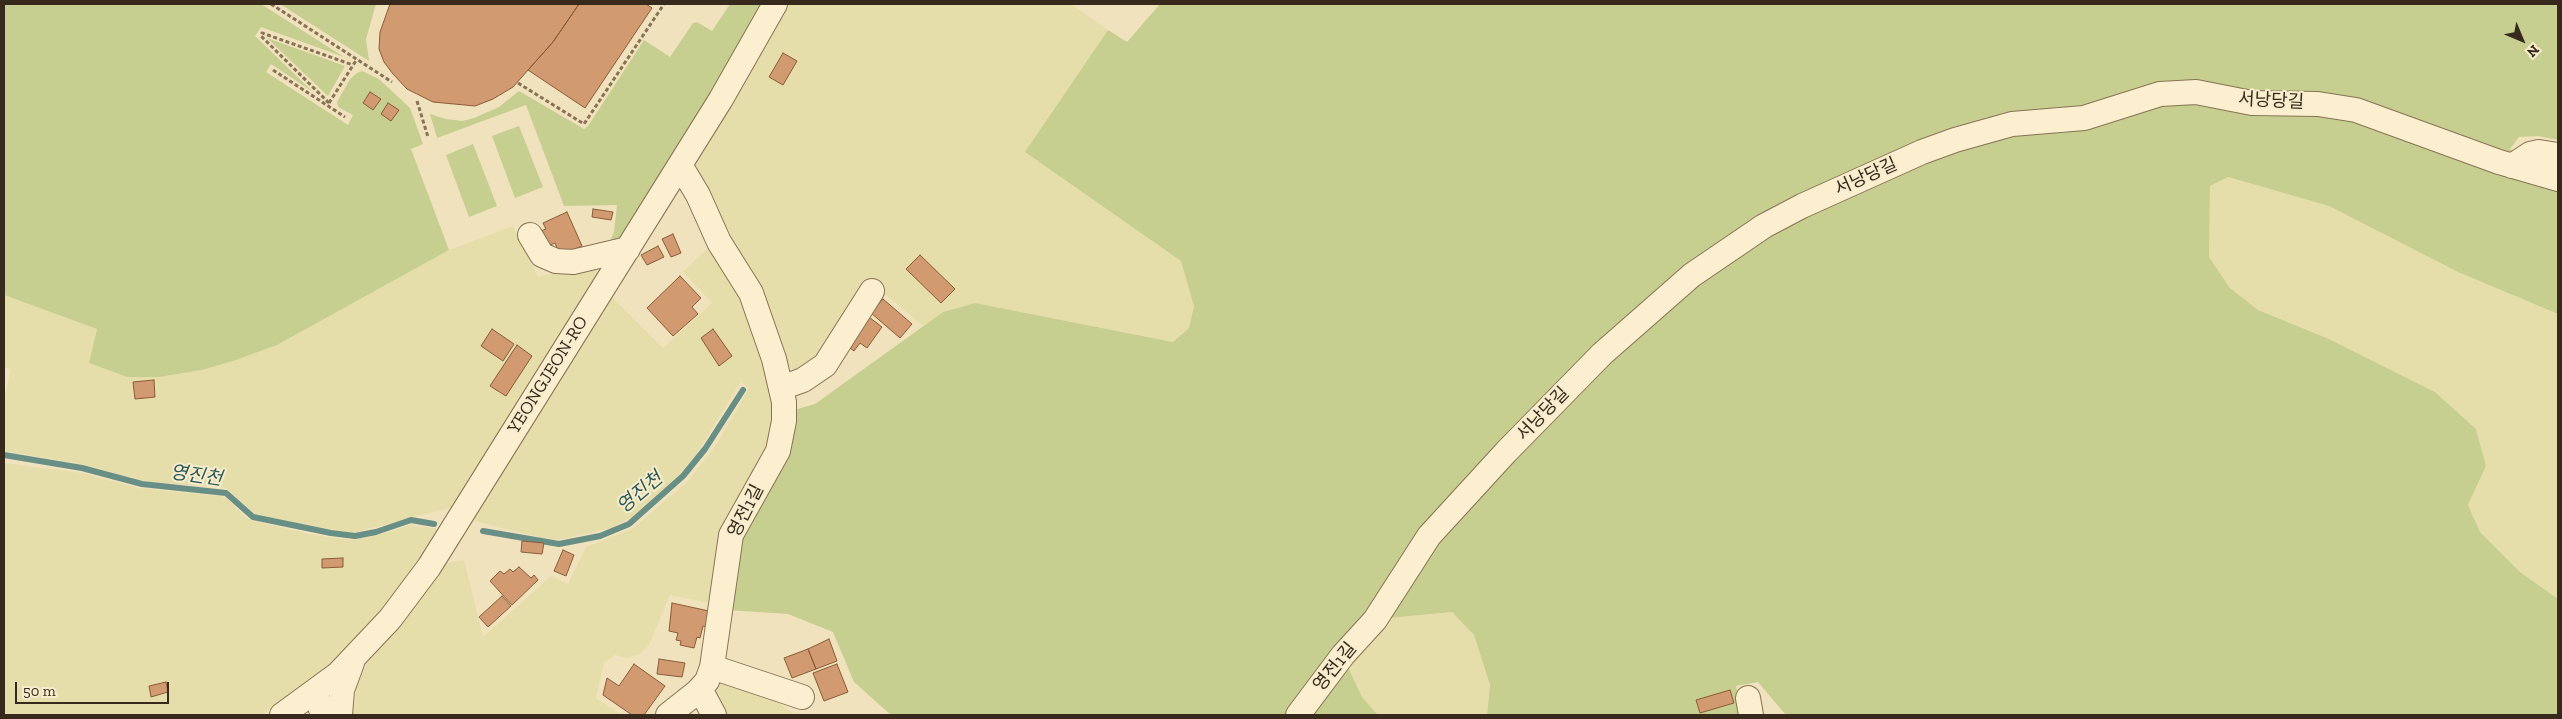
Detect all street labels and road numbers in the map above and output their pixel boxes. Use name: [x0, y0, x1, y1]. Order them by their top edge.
street label: 서낭당길: [2237, 88, 2305, 114]
street label: 서낭당길: [1831, 154, 1901, 200]
street label: YEONGJEON-RO: [503, 312, 593, 438]
street label: 서낭당길: [1512, 383, 1574, 445]
street label: 영전1길: [724, 481, 768, 541]
street label: 영전1길: [1309, 638, 1361, 696]

